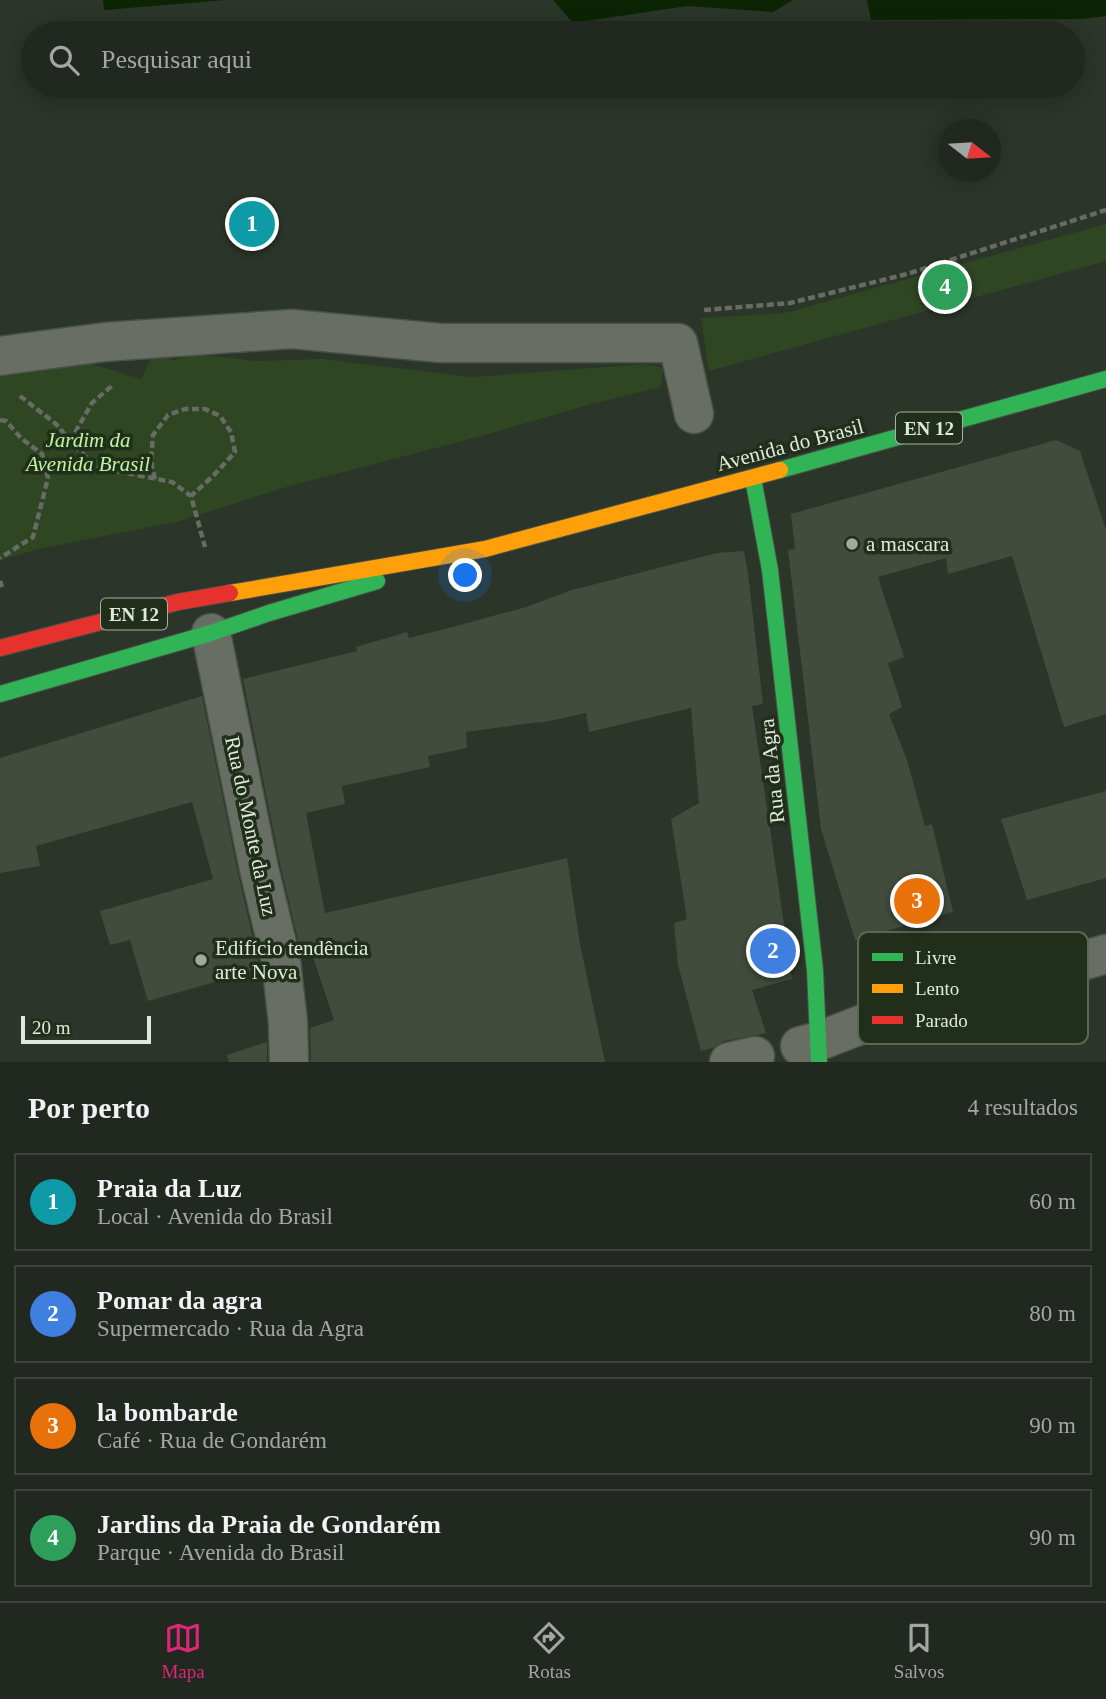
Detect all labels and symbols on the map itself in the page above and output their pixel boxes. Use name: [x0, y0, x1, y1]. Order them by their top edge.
north arrow: [938, 119, 1001, 182]
pin: 1: [229, 198, 275, 250]
pin: 4: [922, 261, 968, 313]
road number: EN 12: [896, 412, 962, 444]
street label: Avenida do Brasil: [714, 414, 866, 476]
park label: Jardim da Avenida Brasil: [24, 428, 150, 476]
place label: a mascara: [866, 532, 950, 556]
marker: a mascara: [844, 536, 860, 552]
your location: [448, 558, 482, 592]
road number: EN 12: [101, 598, 167, 629]
street label: Rua da Agra: [755, 717, 789, 824]
street label: Rua do Monte da Luz: [220, 734, 282, 918]
pin: 3: [894, 875, 940, 927]
pin: 2: [750, 925, 796, 977]
legend: [858, 932, 1088, 1044]
place label: Edifício tendência arte Nova: [215, 936, 369, 984]
text: Livre: [915, 947, 956, 968]
marker: Edifício tendência arte Nova: [193, 952, 209, 968]
text: Lento: [915, 978, 959, 999]
text: Parado: [915, 1010, 968, 1031]
scale bar: [21, 1013, 150, 1045]

